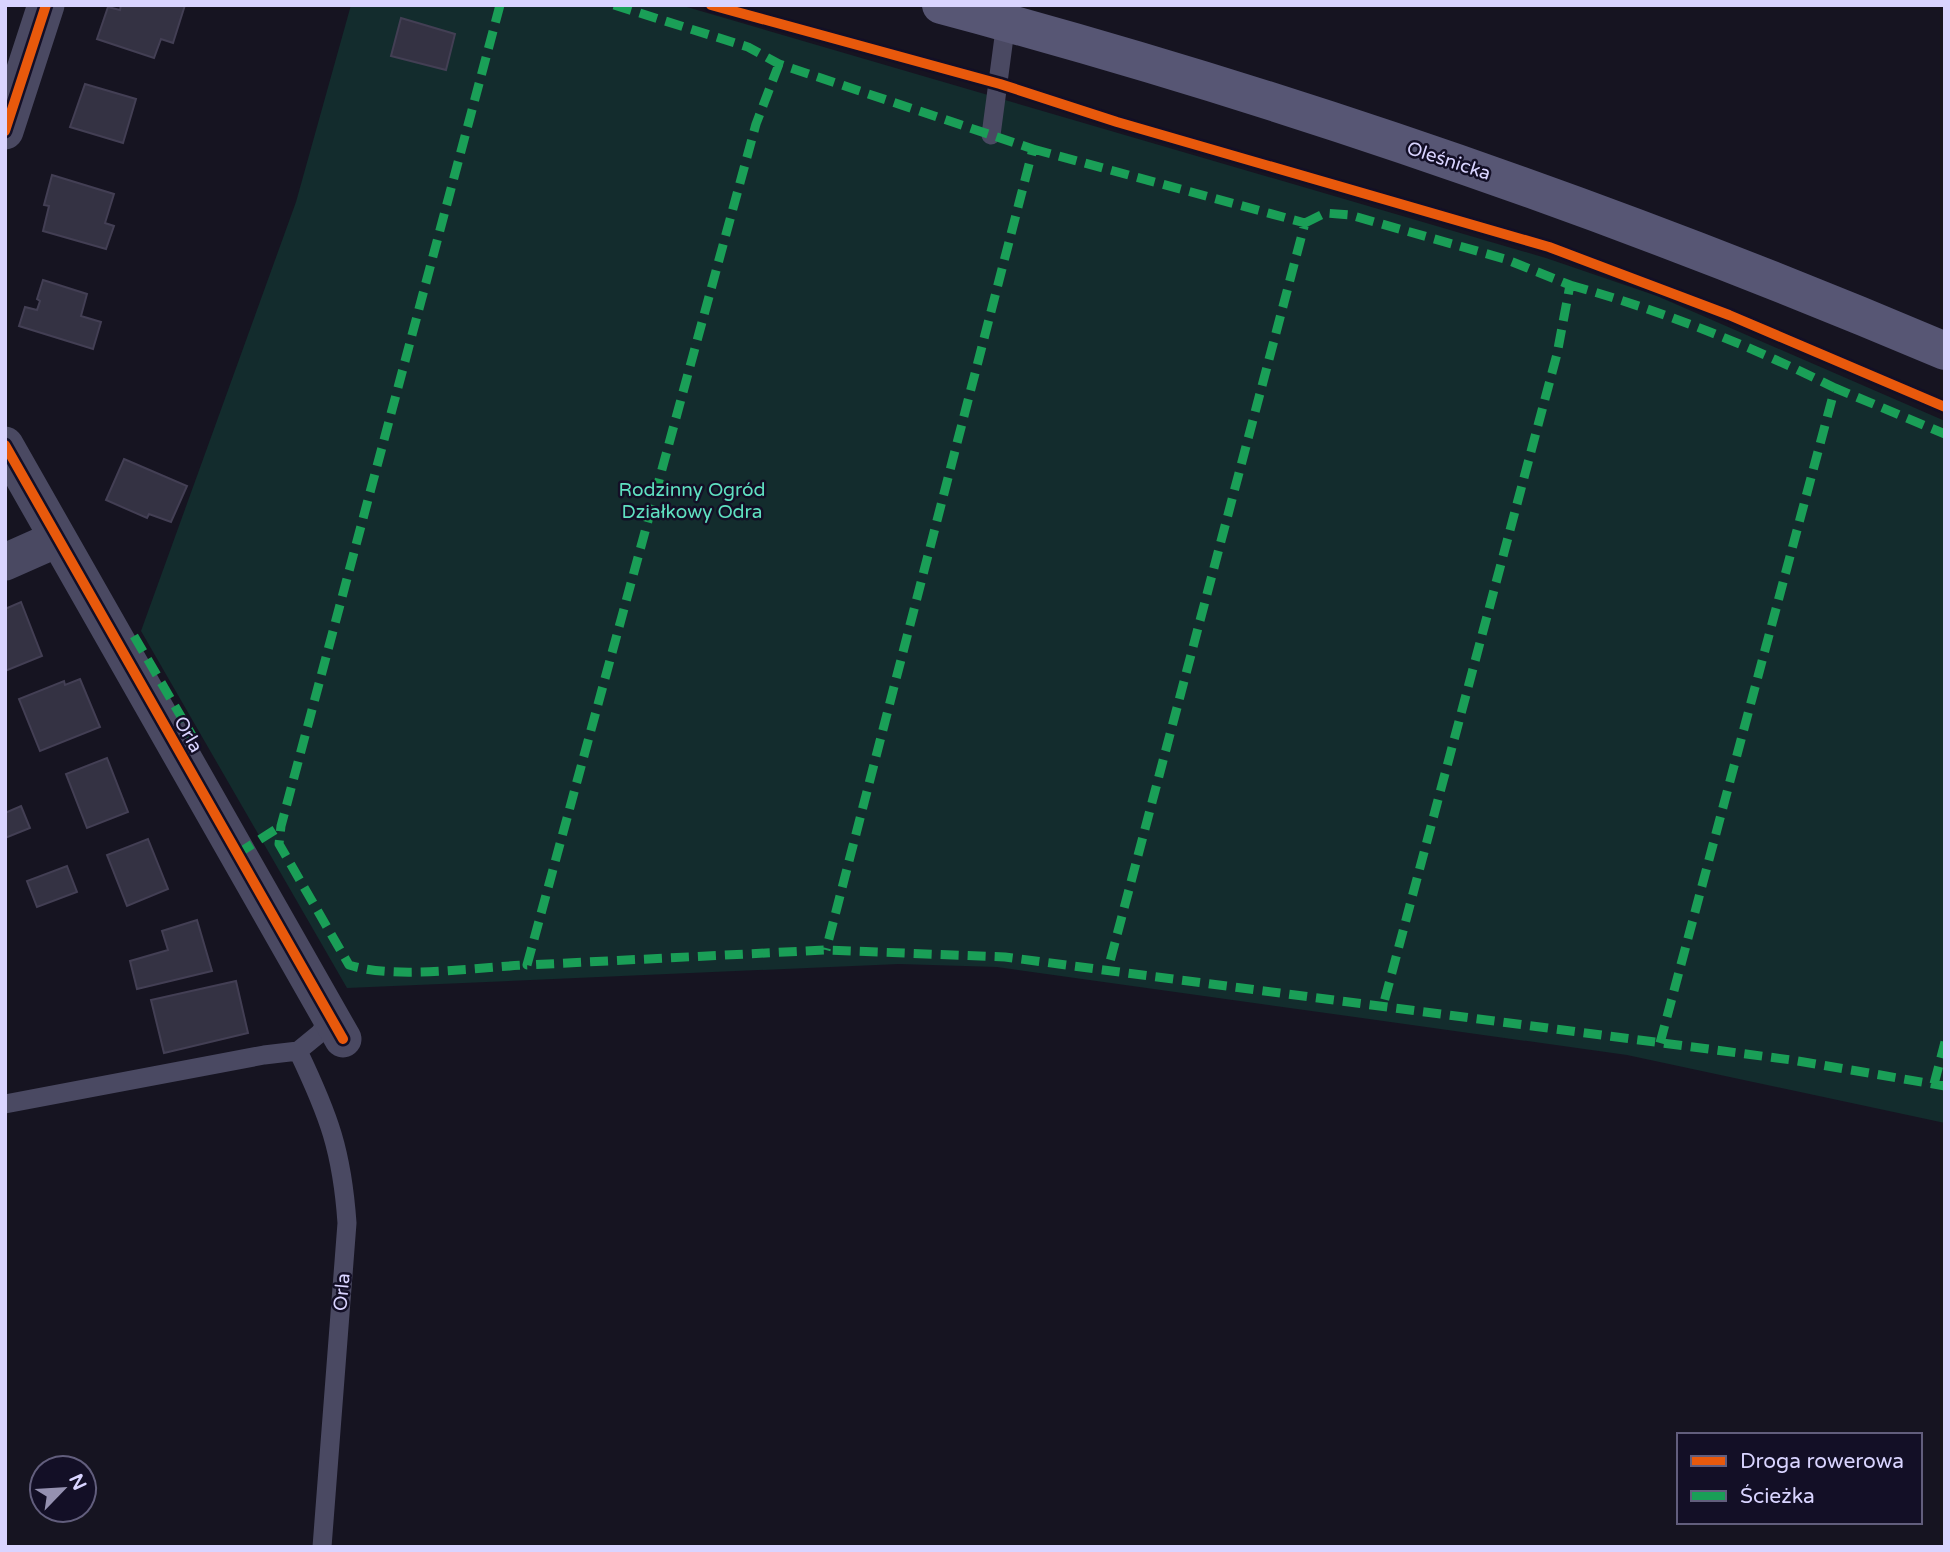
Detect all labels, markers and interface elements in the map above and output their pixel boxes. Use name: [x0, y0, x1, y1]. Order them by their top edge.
street label: Oleśnicka: [1404, 137, 1494, 185]
park label: Rodzinny Ogród Działkowy Odra: [619, 479, 765, 523]
street label: Orla: [169, 713, 207, 756]
street label: Orla: [329, 1272, 355, 1312]
legend: [1677, 1433, 1922, 1524]
text: Droga rowerowa: [1740, 1449, 1904, 1474]
north arrow: [28, 1454, 98, 1524]
text: N: [64, 1471, 91, 1494]
text: Ścieżka: [1740, 1484, 1815, 1509]

